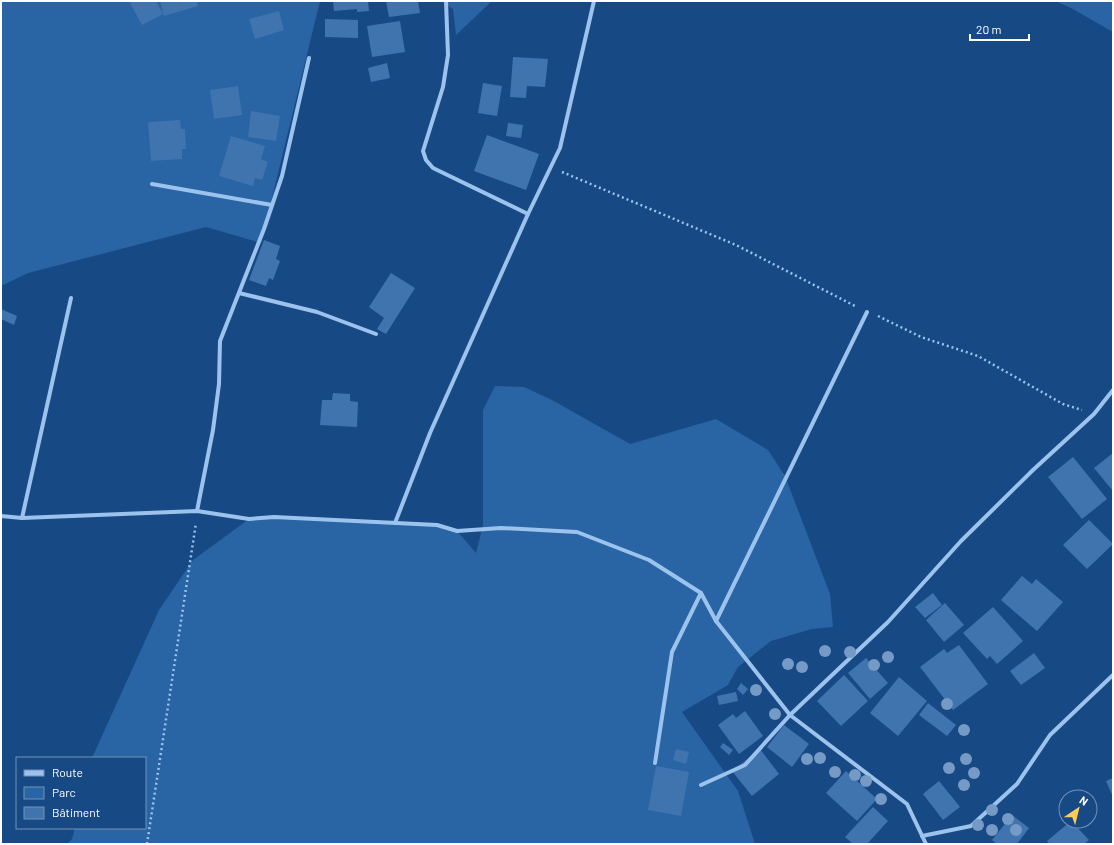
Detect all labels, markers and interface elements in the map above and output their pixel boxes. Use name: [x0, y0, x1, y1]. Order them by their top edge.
scale bar: [970, 16, 1029, 42]
text: 20 m: [976, 22, 1002, 36]
legend: [16, 757, 146, 829]
text: Route: [52, 765, 83, 779]
text: Parc: [52, 785, 76, 799]
north arrow: [1058, 789, 1098, 829]
text: N: [1077, 793, 1091, 808]
text: Bâtiment: [52, 805, 100, 819]

